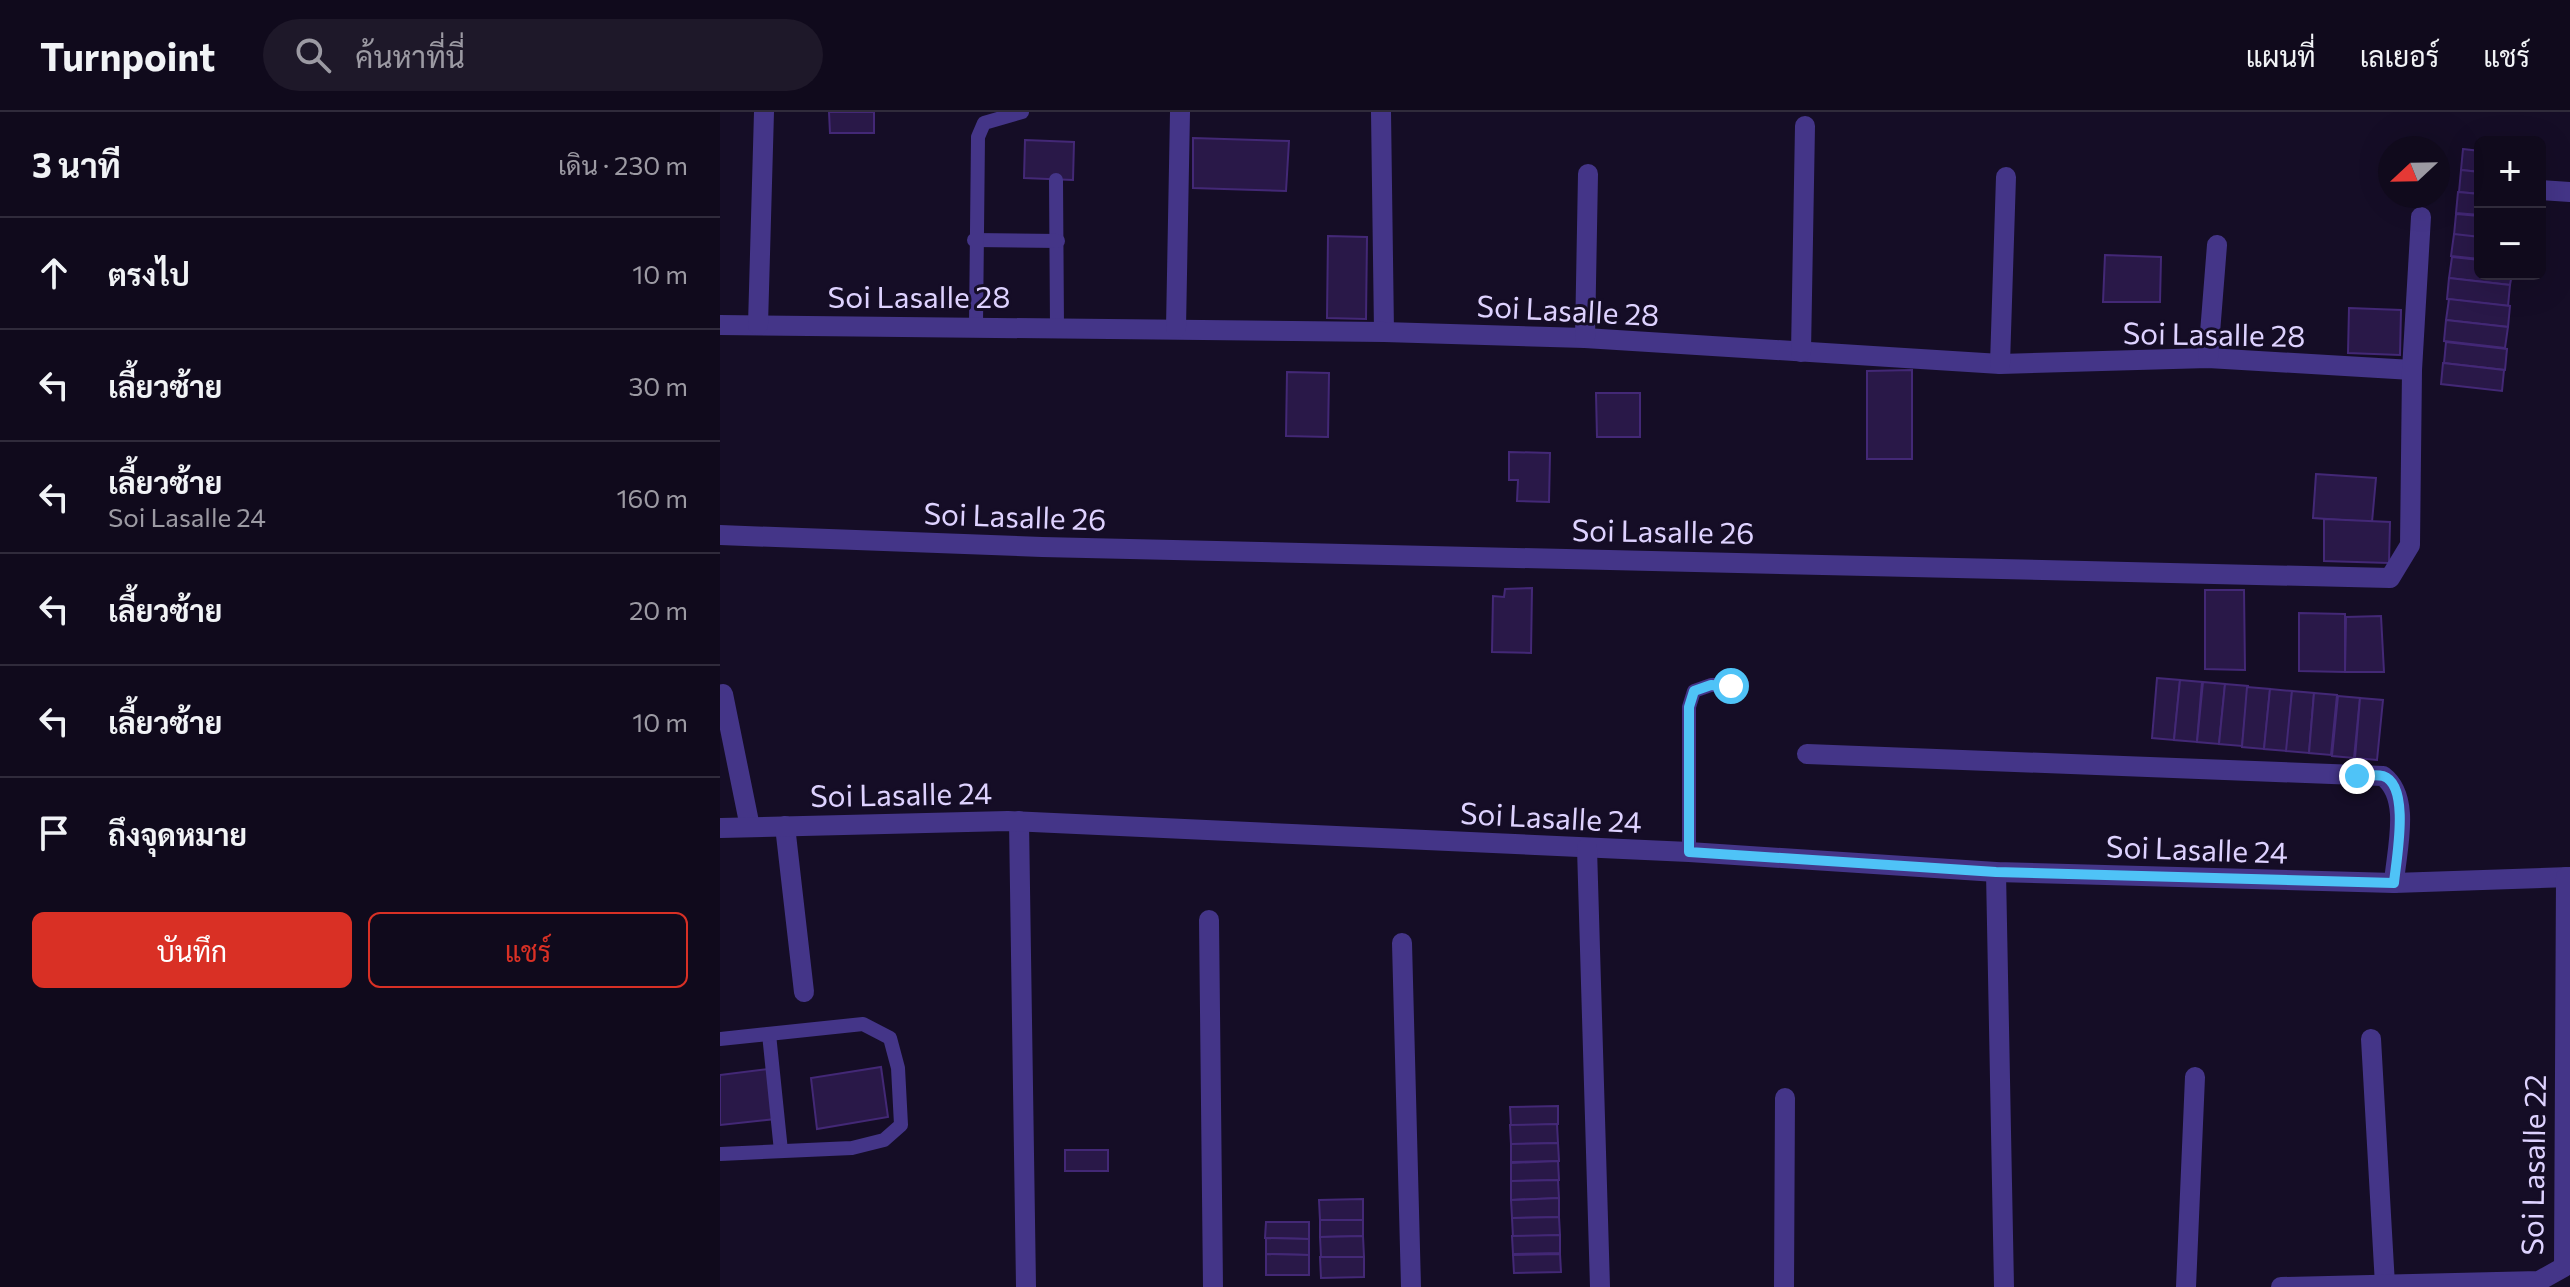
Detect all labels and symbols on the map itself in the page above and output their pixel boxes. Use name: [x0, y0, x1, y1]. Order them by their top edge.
north arrow: [2378, 136, 2450, 208]
street label: Soi Lasalle 28: [828, 277, 1010, 314]
street label: Soi Lasalle 28: [1476, 286, 1660, 332]
street label: Soi Lasalle 28: [2122, 313, 2306, 353]
street label: Soi Lasalle 26: [923, 493, 1107, 537]
street label: Soi Lasalle 26: [1571, 510, 1755, 550]
route start: [1713, 668, 1749, 704]
route end: [2339, 758, 2375, 794]
street label: Soi Lasalle 24: [810, 773, 992, 813]
street label: Soi Lasalle 24: [1459, 793, 1643, 839]
street label: Soi Lasalle 24: [2105, 826, 2289, 870]
street label: Soi Lasalle 22: [2512, 1074, 2552, 1256]

